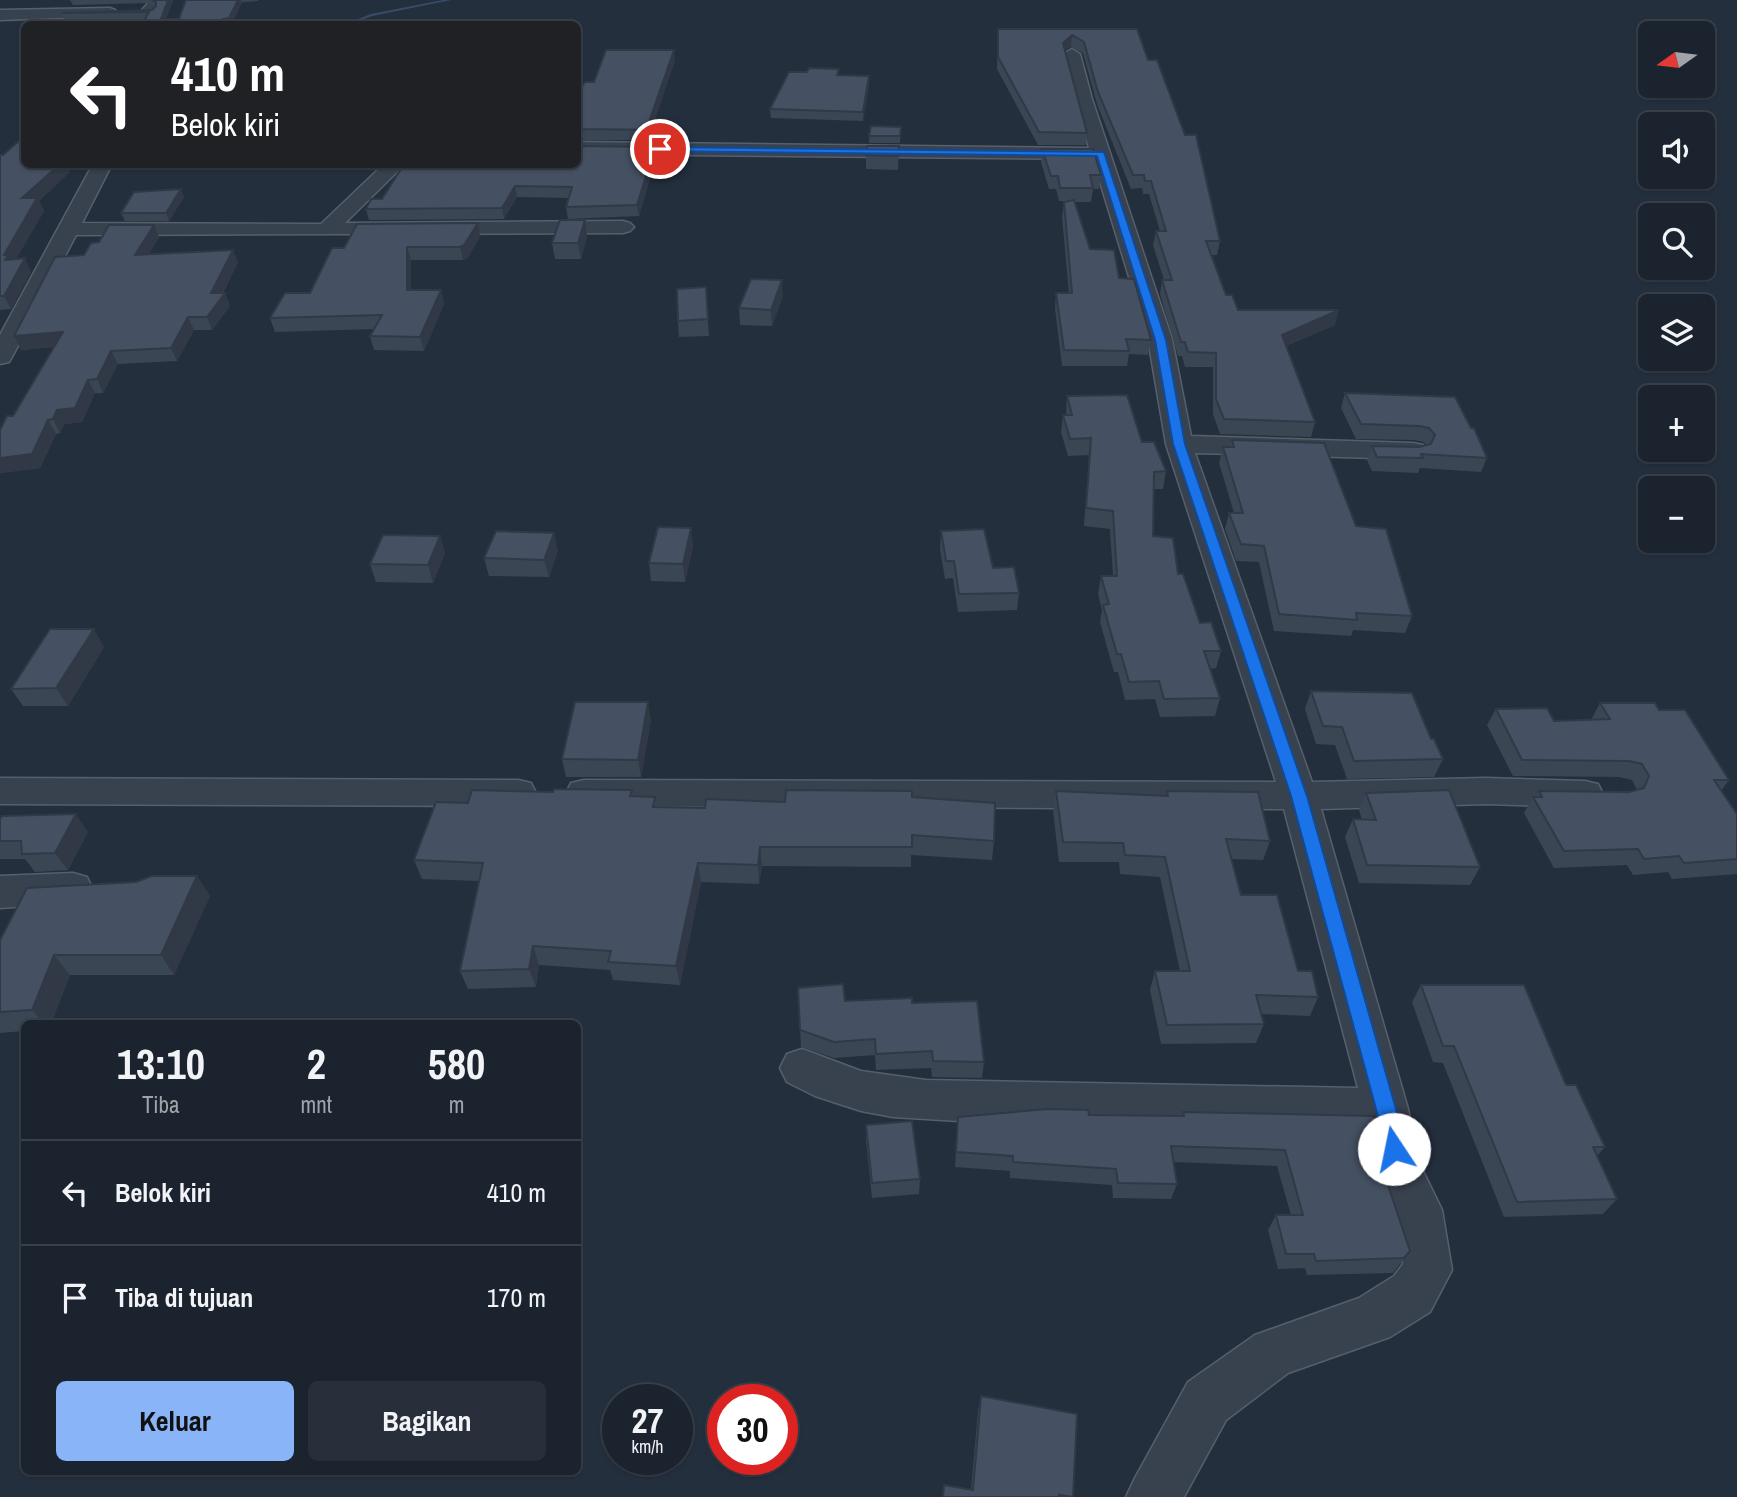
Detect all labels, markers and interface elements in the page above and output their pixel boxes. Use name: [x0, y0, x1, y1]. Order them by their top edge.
north arrow: [1638, 21, 1715, 98]
map controls: [1638, 21, 1715, 553]
text: 410 m: [171, 40, 285, 106]
icon: left: [56, 49, 147, 140]
text: Belok kiri: [171, 103, 280, 146]
button: sound: [1638, 112, 1715, 189]
pin: [630, 119, 690, 179]
icon: arrive: [641, 130, 679, 168]
button: search: [1638, 203, 1715, 280]
button: layers: [1638, 294, 1715, 371]
button: +: [1638, 385, 1715, 462]
button: −: [1638, 476, 1715, 553]
text: 13:10: [117, 1036, 205, 1092]
text: 2: [307, 1036, 326, 1092]
text: 580: [428, 1036, 485, 1092]
text: Tiba: [142, 1089, 179, 1120]
text: mnt: [301, 1089, 332, 1120]
text: m: [449, 1089, 464, 1120]
position arrow: [1357, 1112, 1431, 1186]
icon: left: [56, 1174, 94, 1212]
text: Belok kiri: [115, 1175, 211, 1210]
text: 410 m: [487, 1175, 546, 1210]
icon: arrive: [56, 1279, 94, 1317]
text: Tiba di tujuan: [115, 1280, 253, 1315]
text: 170 m: [487, 1280, 546, 1315]
button: Keluar: [56, 1381, 294, 1461]
button: Bagikan: [308, 1381, 546, 1461]
speed limit sign: 30: [707, 1384, 798, 1475]
text: 27: [632, 1397, 663, 1444]
text: km/h: [632, 1434, 664, 1459]

